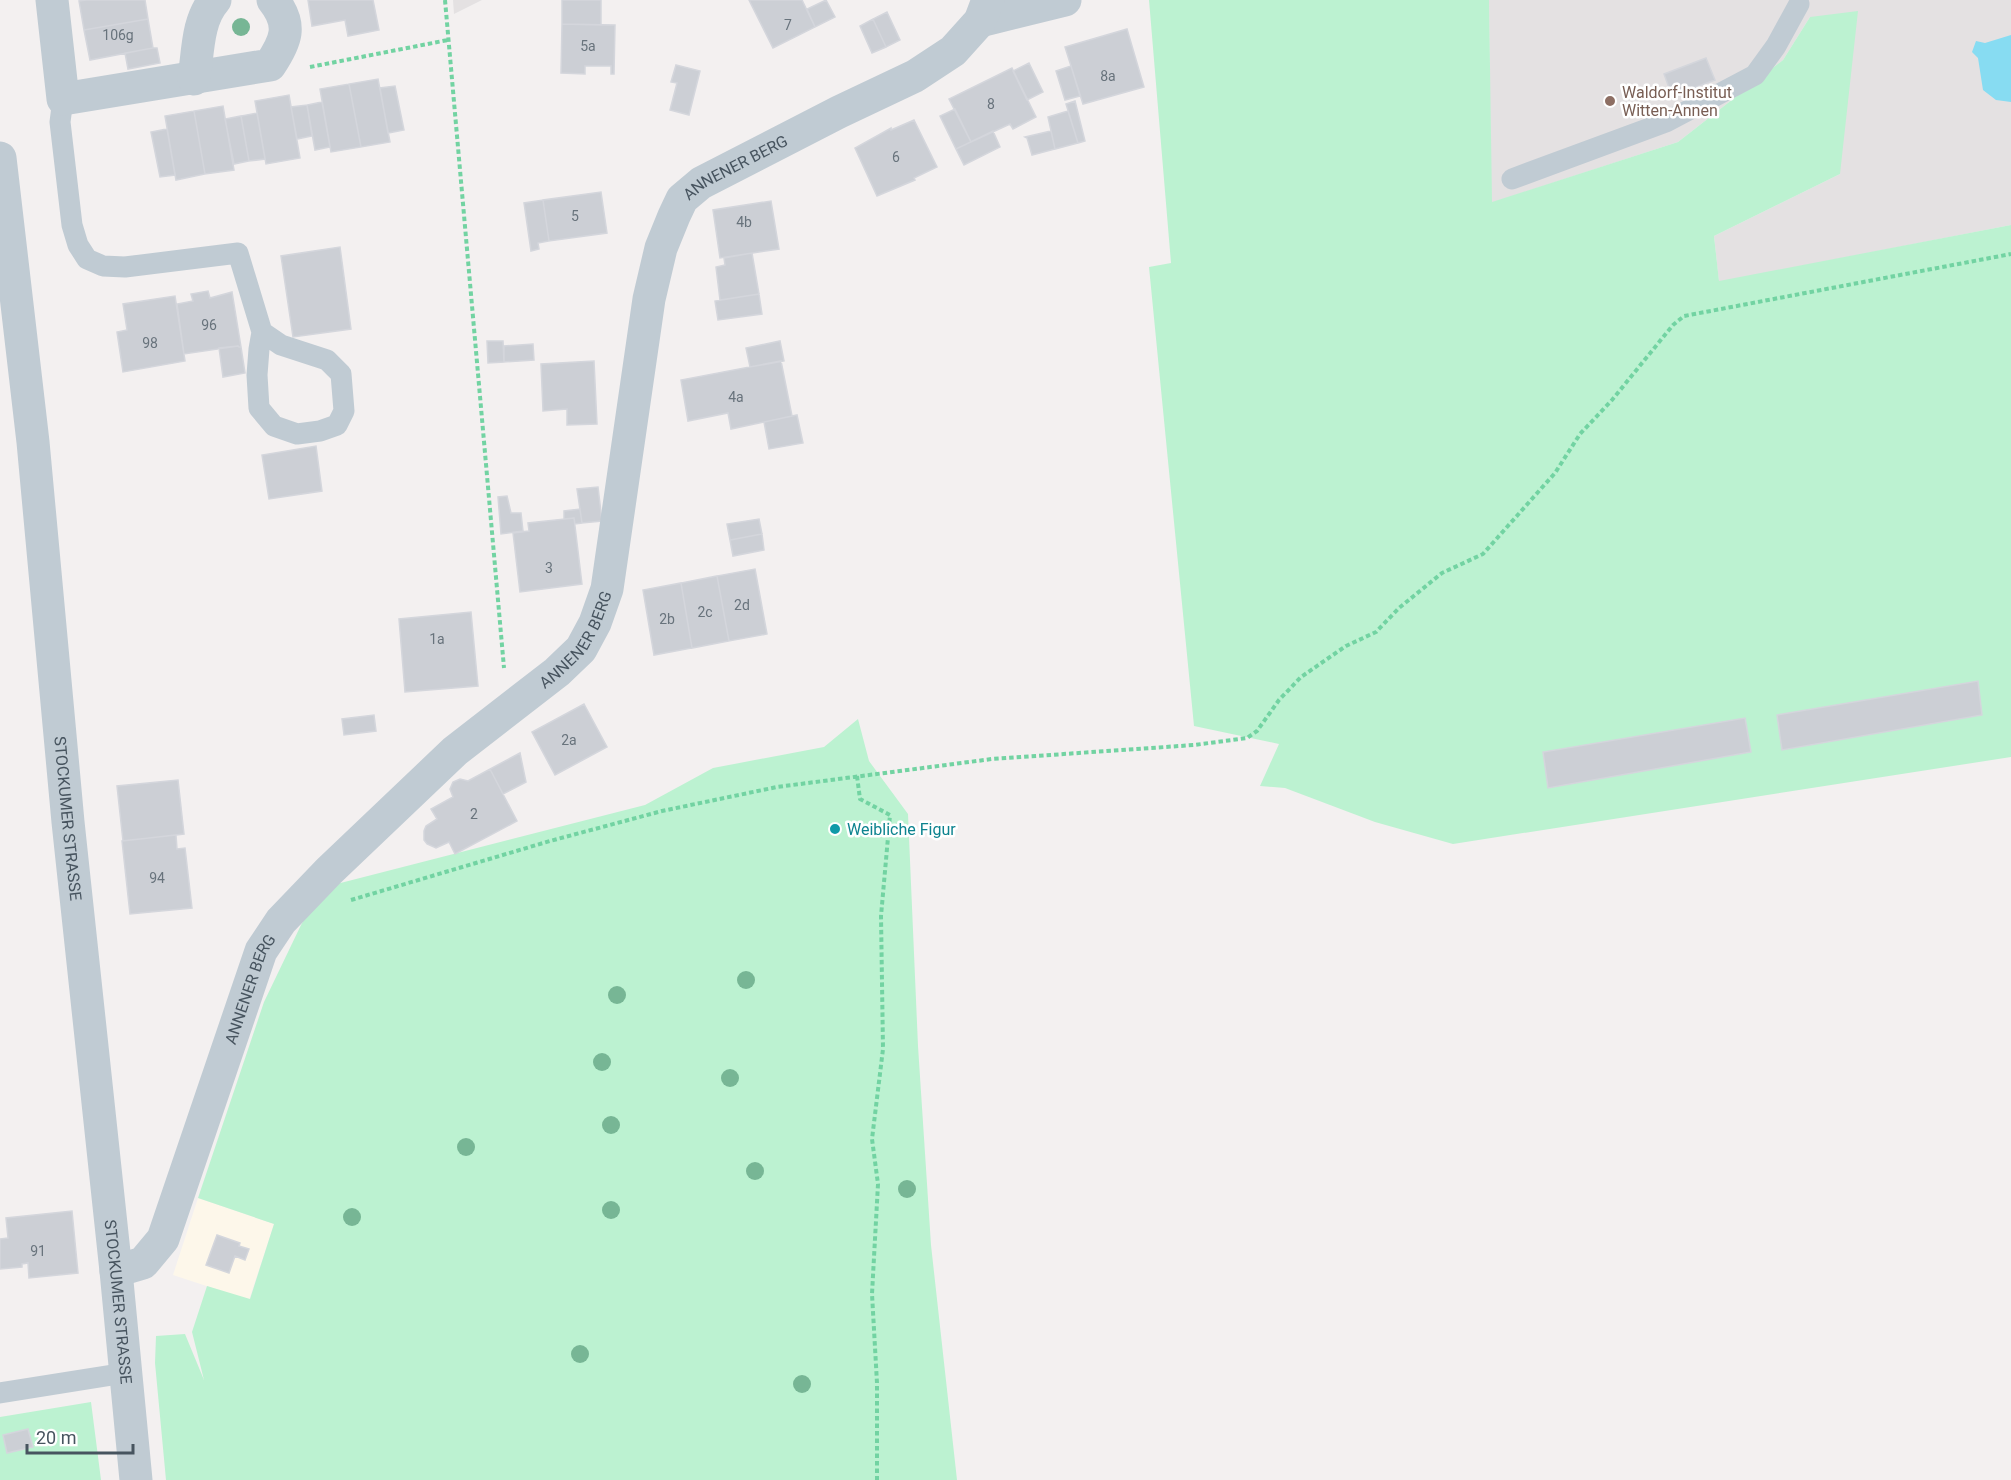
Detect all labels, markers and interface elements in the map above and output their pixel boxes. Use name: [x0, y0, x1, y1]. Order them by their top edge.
house number: 7: [784, 17, 792, 33]
house number: 106g: [102, 27, 134, 43]
house number: 5a: [580, 38, 596, 54]
house number: 8a: [1100, 68, 1116, 84]
place label: Waldorf-Institut Witten-Annen: [1622, 83, 1732, 120]
marker: Waldorf-Institut Witten-Annen: [1603, 94, 1617, 108]
house number: 8: [987, 96, 995, 112]
street label: ANNENER BERG: [679, 131, 791, 204]
house number: 6: [892, 149, 900, 165]
house number: 5: [571, 208, 579, 224]
house number: 4b: [736, 214, 752, 230]
house number: 96: [201, 317, 217, 333]
house number: 98: [142, 335, 158, 351]
house number: 4a: [728, 389, 744, 405]
house number: 3: [545, 560, 553, 576]
street label: ANNENER BERG: [535, 588, 616, 692]
house number: 2d: [734, 597, 750, 613]
house number: 2c: [697, 604, 713, 620]
house number: 2b: [659, 611, 675, 627]
house number: 1a: [429, 631, 445, 647]
house number: 2a: [561, 732, 577, 748]
street label: STOCKUMER STRASSE: [50, 736, 85, 902]
house number: 2: [470, 806, 478, 822]
place label: Weibliche Figur: [847, 820, 956, 839]
marker: Weibliche Figur: [828, 822, 842, 836]
house number: 94: [149, 870, 165, 886]
street label: ANNENER BERG: [221, 930, 280, 1047]
street label: STOCKUMER STRASSE: [101, 1219, 136, 1385]
house number: 91: [30, 1243, 46, 1259]
scale bar: [27, 1417, 134, 1455]
text: 20 m: [36, 1427, 76, 1448]

